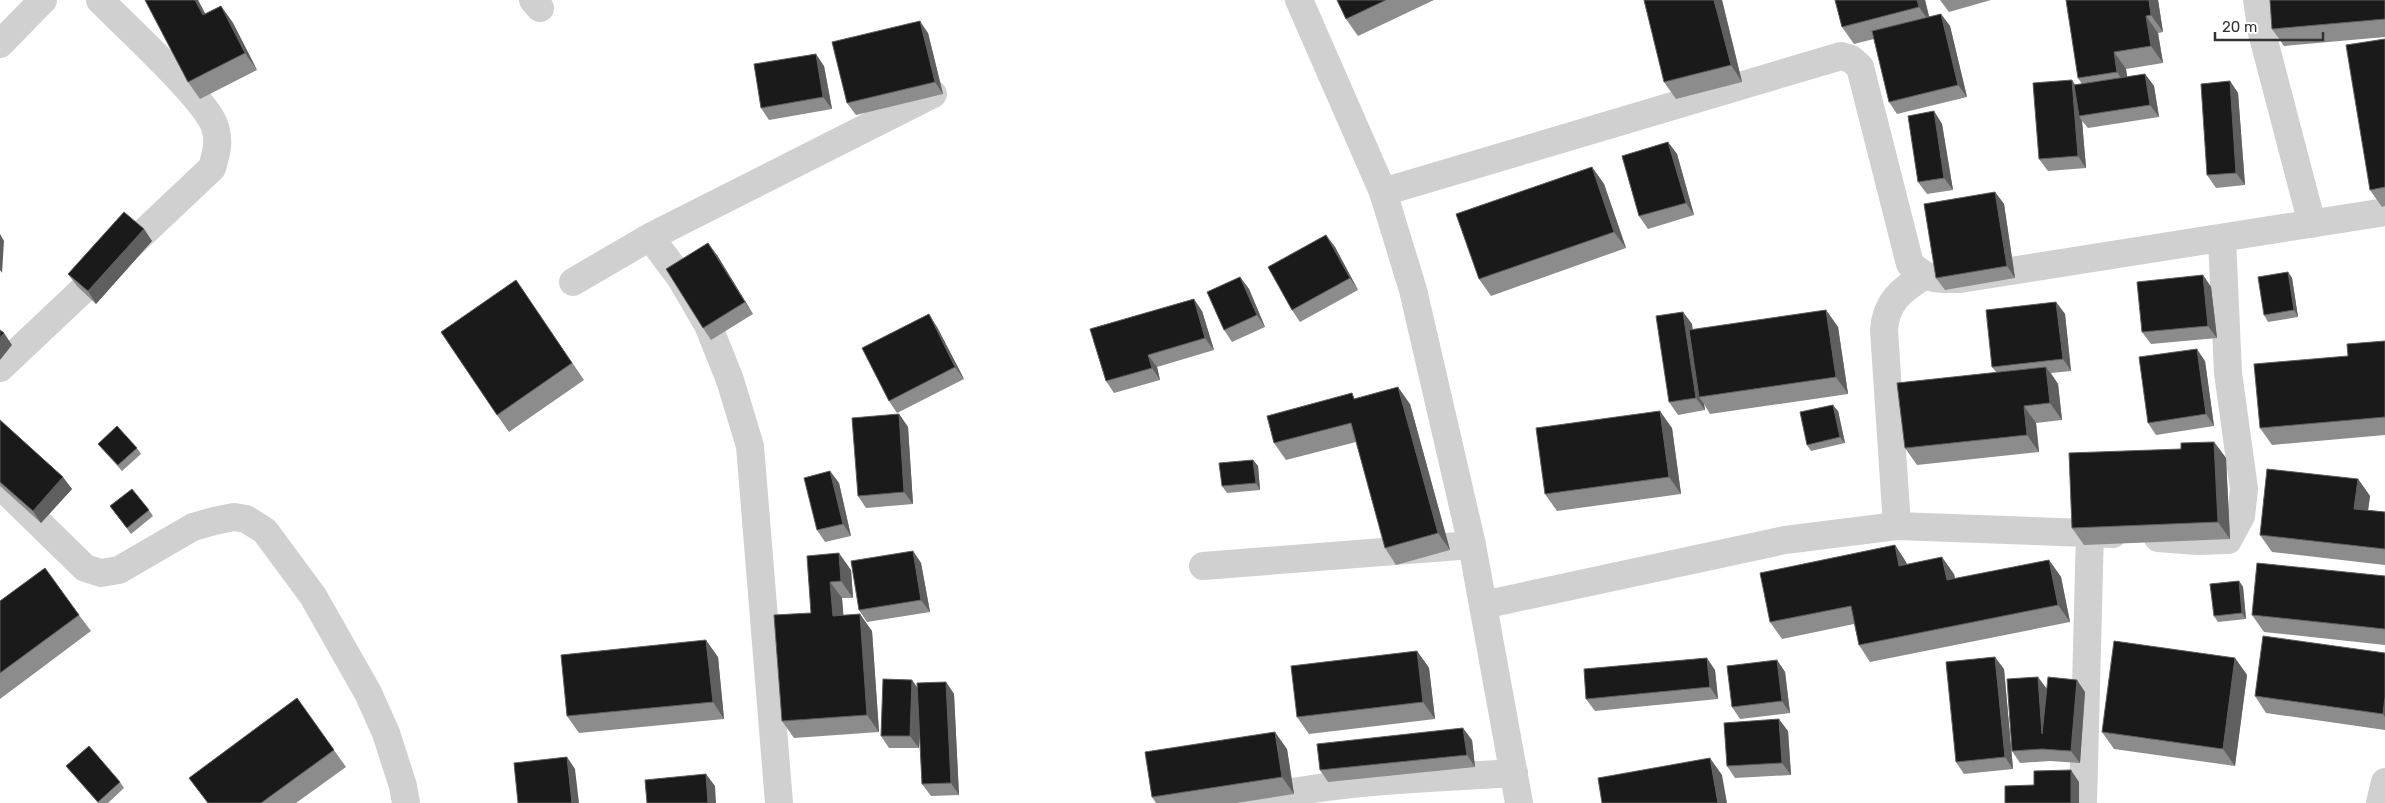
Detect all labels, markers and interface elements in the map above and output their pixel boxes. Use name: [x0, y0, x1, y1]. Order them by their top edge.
scale bar: [2215, 10, 2322, 42]
text: 20 m: [2222, 18, 2257, 36]

